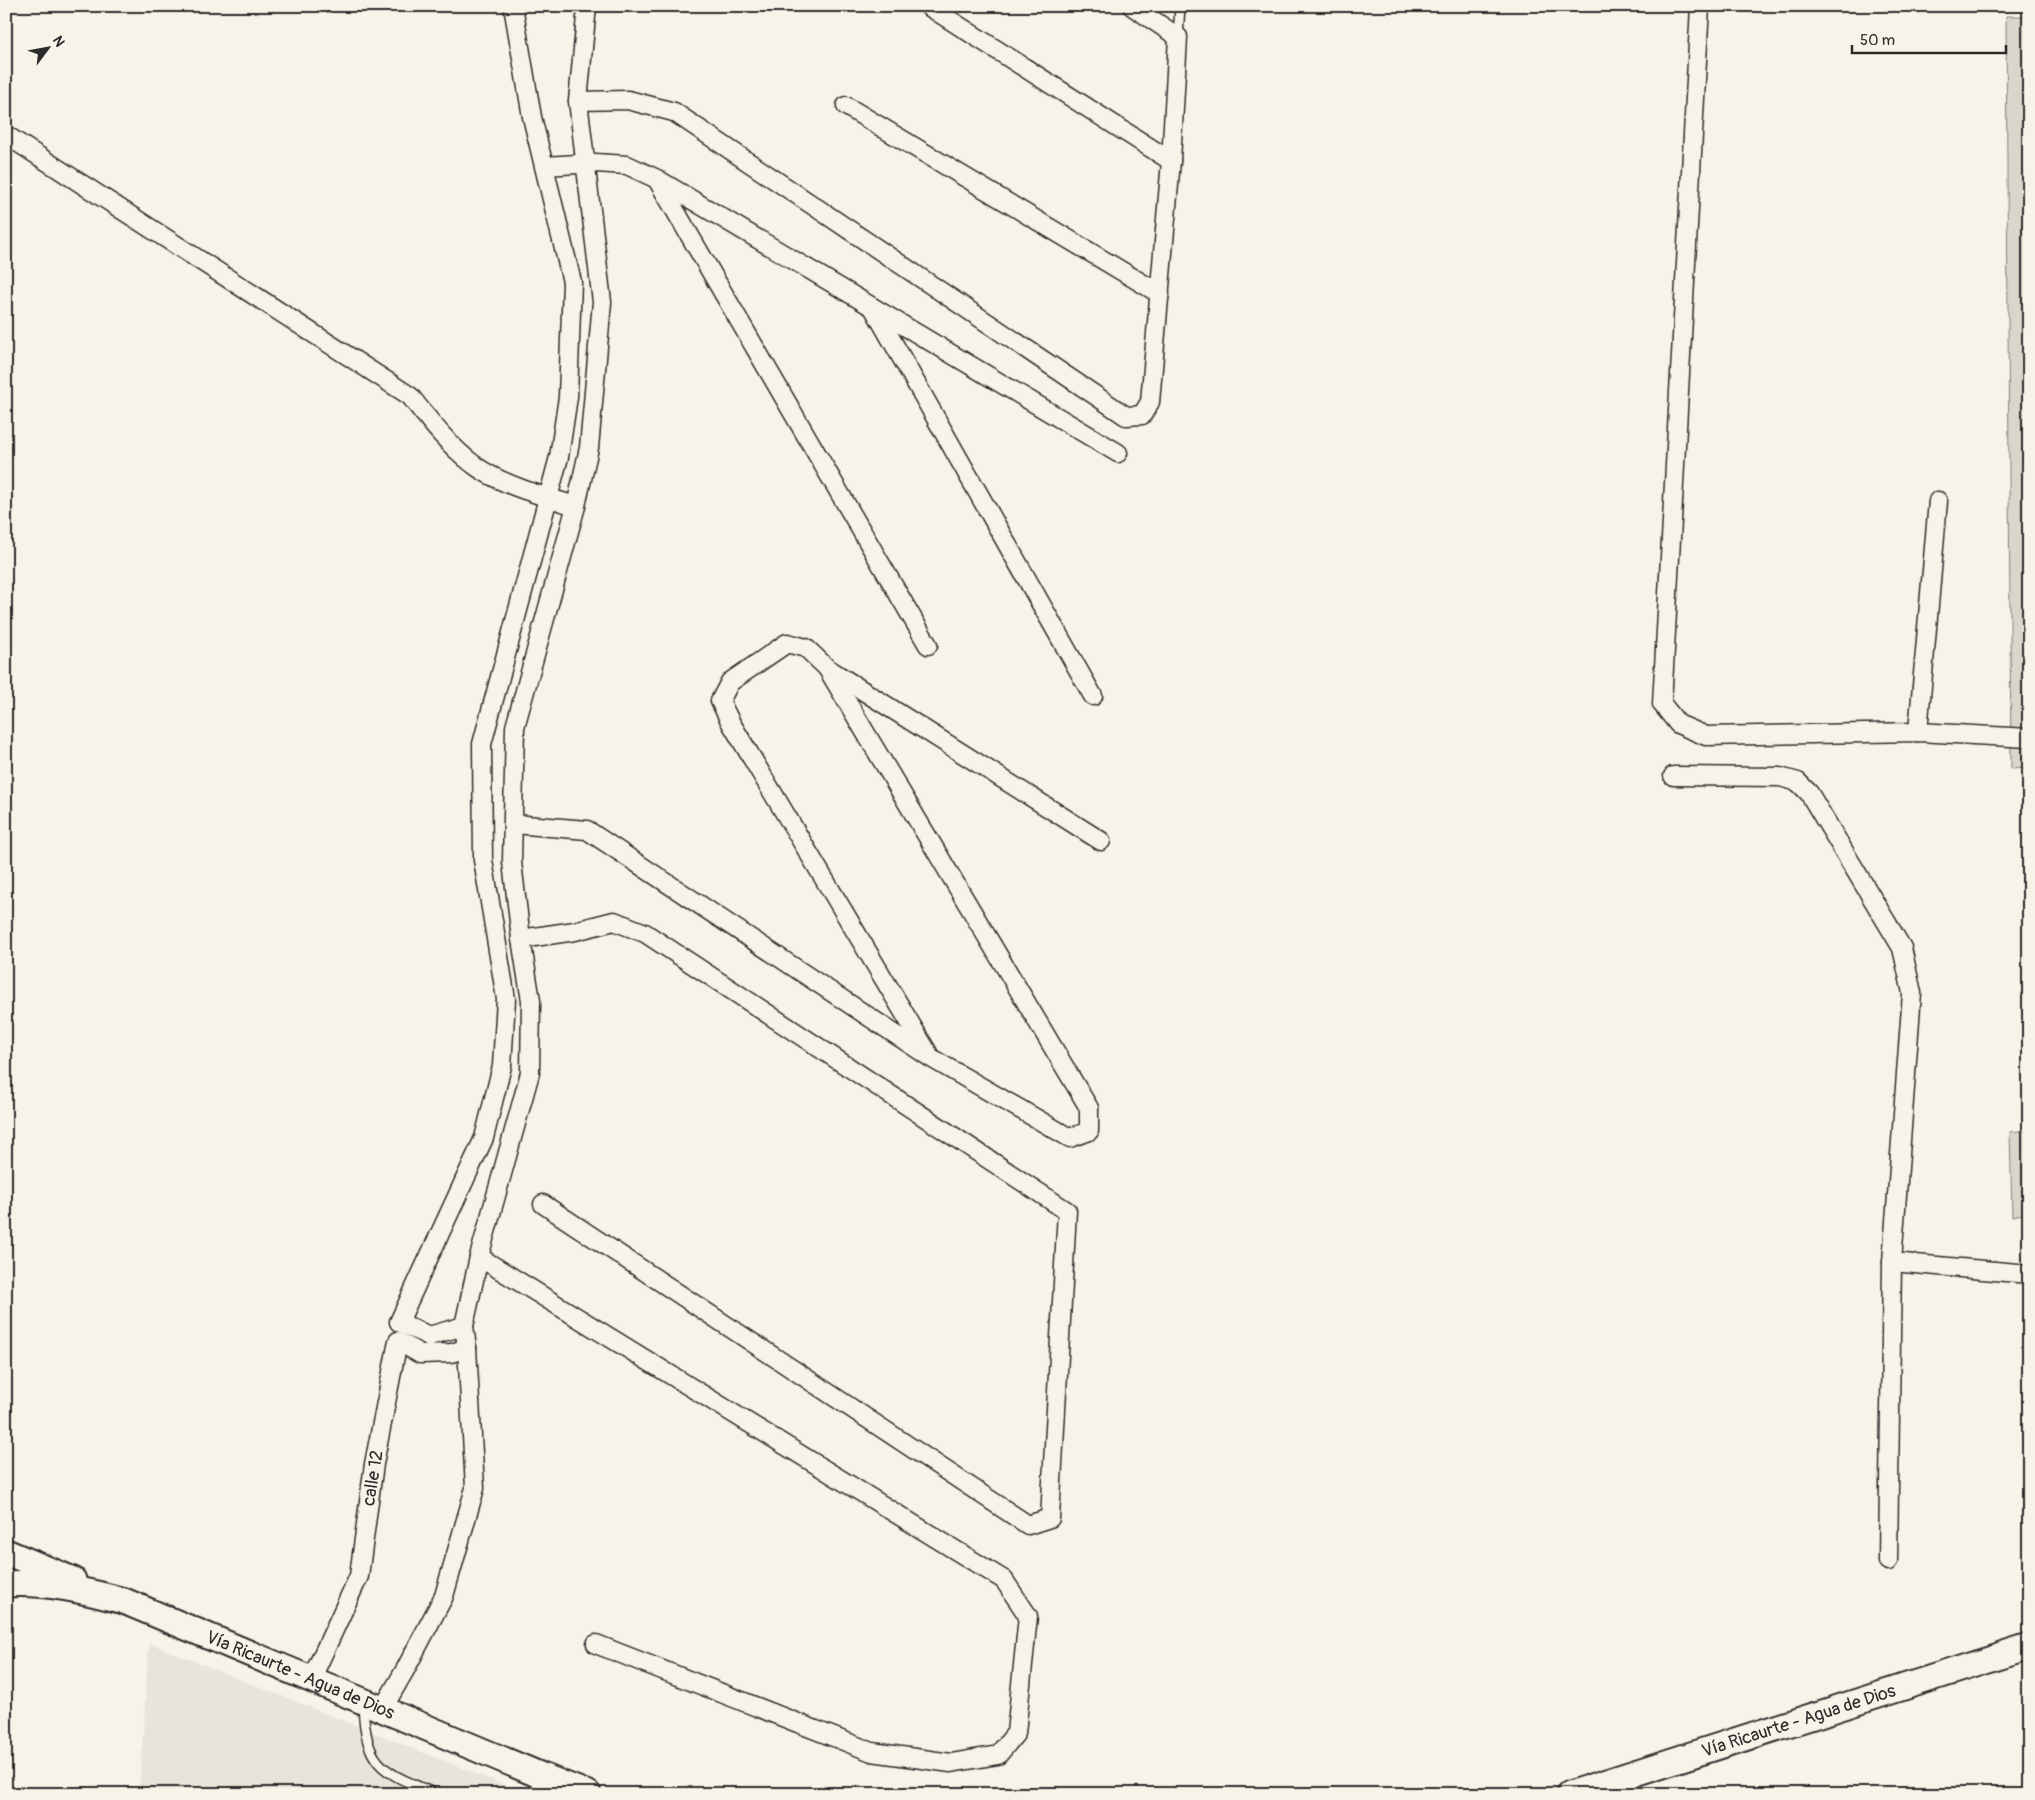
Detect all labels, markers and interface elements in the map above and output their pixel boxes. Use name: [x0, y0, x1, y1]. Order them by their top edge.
north arrow: [22, 22, 72, 72]
scale bar: [1852, 22, 2006, 54]
text: 50 m: [1860, 31, 1895, 50]
text: N: [49, 33, 68, 50]
street label: calle 12: [357, 1449, 389, 1507]
street label: Vía Ricaurte - Agua de Dios: [203, 1625, 398, 1724]
street label: Vía Ricaurte - Agua de Dios: [1699, 1679, 1898, 1762]

